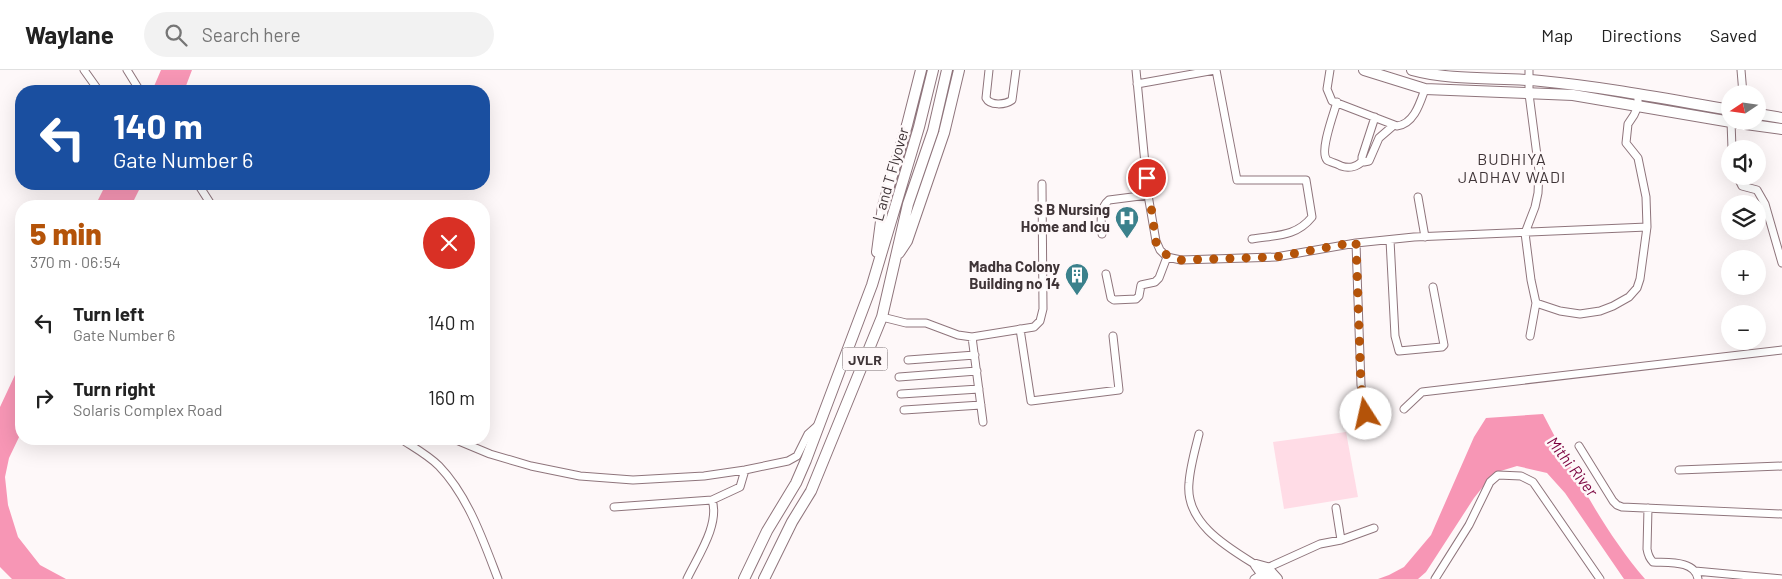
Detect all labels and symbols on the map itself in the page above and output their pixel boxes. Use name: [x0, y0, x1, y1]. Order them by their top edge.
north arrow: [1721, 85, 1766, 130]
street label: L and T Flyover: [868, 125, 912, 223]
district label: BUDHIYA JADHAV WADI: [1458, 149, 1566, 186]
pin: [1126, 157, 1168, 199]
place label: S B Nursing Home and Icu: [1021, 200, 1110, 235]
hospital icon: S B Nursing Home and Icu: [1114, 205, 1140, 239]
place label: Madha Colony Building no 14: [969, 257, 1060, 292]
building icon: Madha Colony Building no 14: [1064, 262, 1090, 296]
road number: JVLR: [842, 348, 888, 370]
position arrow: [1339, 387, 1391, 439]
water label: Mithi River: [1544, 432, 1603, 501]

